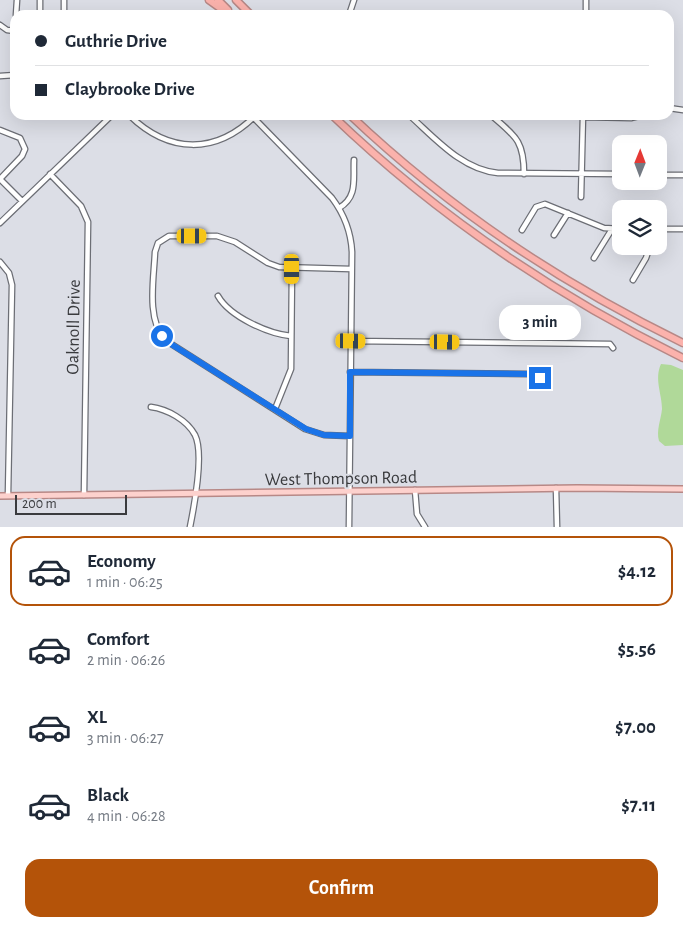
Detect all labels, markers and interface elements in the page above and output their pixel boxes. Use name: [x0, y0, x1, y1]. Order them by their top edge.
text: Guthrie Drive: [65, 32, 167, 51]
text: Claybrooke Drive: [65, 80, 195, 99]
north arrow: [612, 135, 668, 190]
map controls: [612, 135, 667, 255]
button: layers: [612, 200, 667, 255]
car: [177, 229, 207, 244]
car: [284, 254, 299, 284]
street label: Oaknoll Drive: [64, 279, 84, 375]
callout: 3 min: [499, 306, 581, 340]
text: 3 min: [523, 314, 557, 330]
route start: [151, 325, 173, 347]
car: [335, 333, 366, 349]
car: [429, 334, 460, 350]
route end: [529, 367, 551, 389]
street label: West Thompson Road: [265, 469, 417, 489]
scale bar: [15, 492, 128, 515]
text: 200 m: [22, 497, 57, 511]
icon: car: [27, 549, 72, 594]
text: Economy: [87, 552, 156, 571]
text: $4.12: [618, 562, 656, 581]
text: 1 min · 06:25: [87, 574, 163, 590]
icon: car: [27, 627, 72, 672]
text: Comfort: [87, 630, 149, 649]
text: $5.56: [618, 640, 656, 659]
text: 2 min · 06:26: [87, 652, 165, 668]
icon: car: [27, 705, 72, 750]
text: XL: [87, 708, 107, 727]
text: $7.00: [615, 718, 656, 737]
text: 3 min · 06:27: [87, 730, 164, 746]
icon: car: [27, 783, 72, 828]
text: Black: [87, 786, 129, 805]
text: $7.11: [621, 796, 656, 815]
text: 4 min · 06:28: [87, 808, 166, 824]
button: Confirm: [25, 859, 658, 917]

